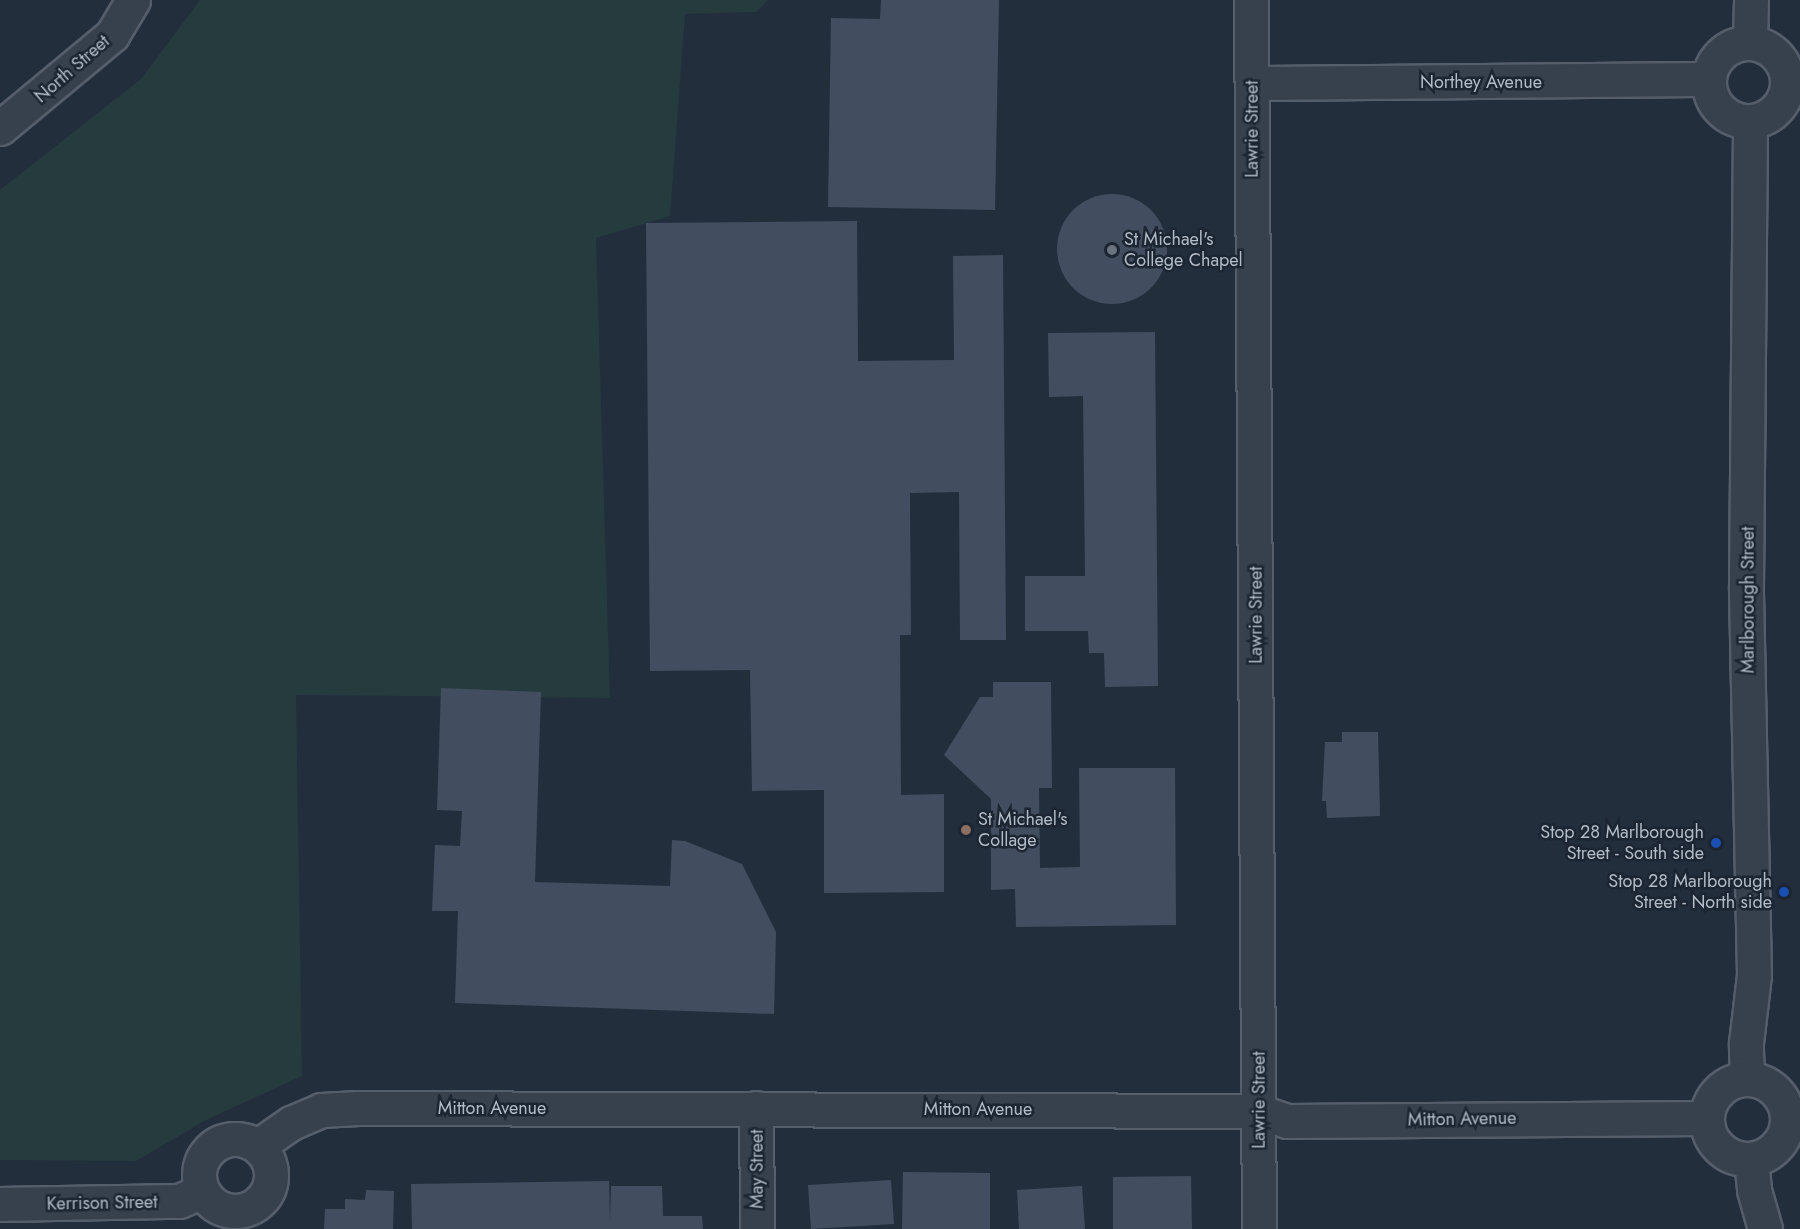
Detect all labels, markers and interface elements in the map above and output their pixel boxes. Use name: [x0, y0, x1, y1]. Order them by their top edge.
street label: North Street: [30, 31, 114, 107]
street label: Northey Avenue: [1420, 71, 1542, 93]
street label: Lawrie Street: [1241, 80, 1263, 178]
place label: St Michael's College Chapel: [1124, 229, 1243, 272]
marker: St Michael's College Chapel: [1105, 243, 1119, 257]
street label: Marlborough Street: [1737, 527, 1759, 673]
street label: Lawrie Street: [1245, 566, 1267, 664]
place label: St Michael's Collage: [978, 809, 1068, 852]
place label: Stop 28 Marlborough Street - South side: [1540, 822, 1704, 864]
marker: St Michael's Collage: [959, 823, 973, 837]
marker: Stop 28 Marlborough Street - South side: [1709, 836, 1723, 850]
place label: Stop 28 Marlborough Street - North side: [1608, 871, 1772, 914]
marker: Stop 28 Marlborough Street - North side: [1777, 885, 1791, 899]
street label: Lawrie Street: [1248, 1051, 1270, 1149]
street label: Mitton Avenue: [438, 1097, 546, 1119]
street label: Mitton Avenue: [924, 1098, 1032, 1120]
street label: Mitton Avenue: [1407, 1107, 1517, 1131]
street label: May Street: [746, 1129, 768, 1209]
street label: Kerrison Street: [46, 1191, 158, 1215]

